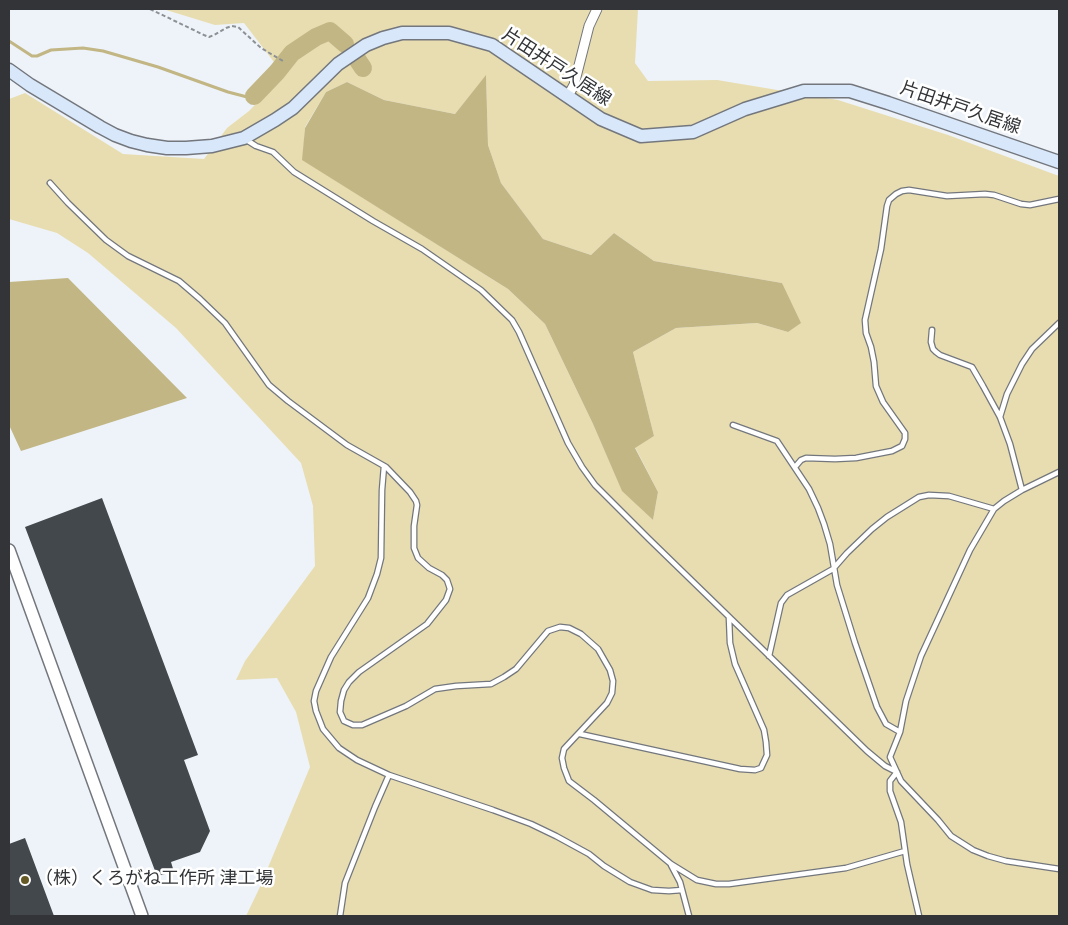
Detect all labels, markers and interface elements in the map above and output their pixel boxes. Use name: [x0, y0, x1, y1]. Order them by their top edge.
street label: 片田井戸久居線: [497, 25, 615, 111]
street label: 片田井戸久居線: [897, 78, 1023, 140]
place label: （株）くろがね工作所 津工場: [35, 869, 274, 891]
marker: （株）くろがね工作所 津工場: [19, 874, 31, 886]

